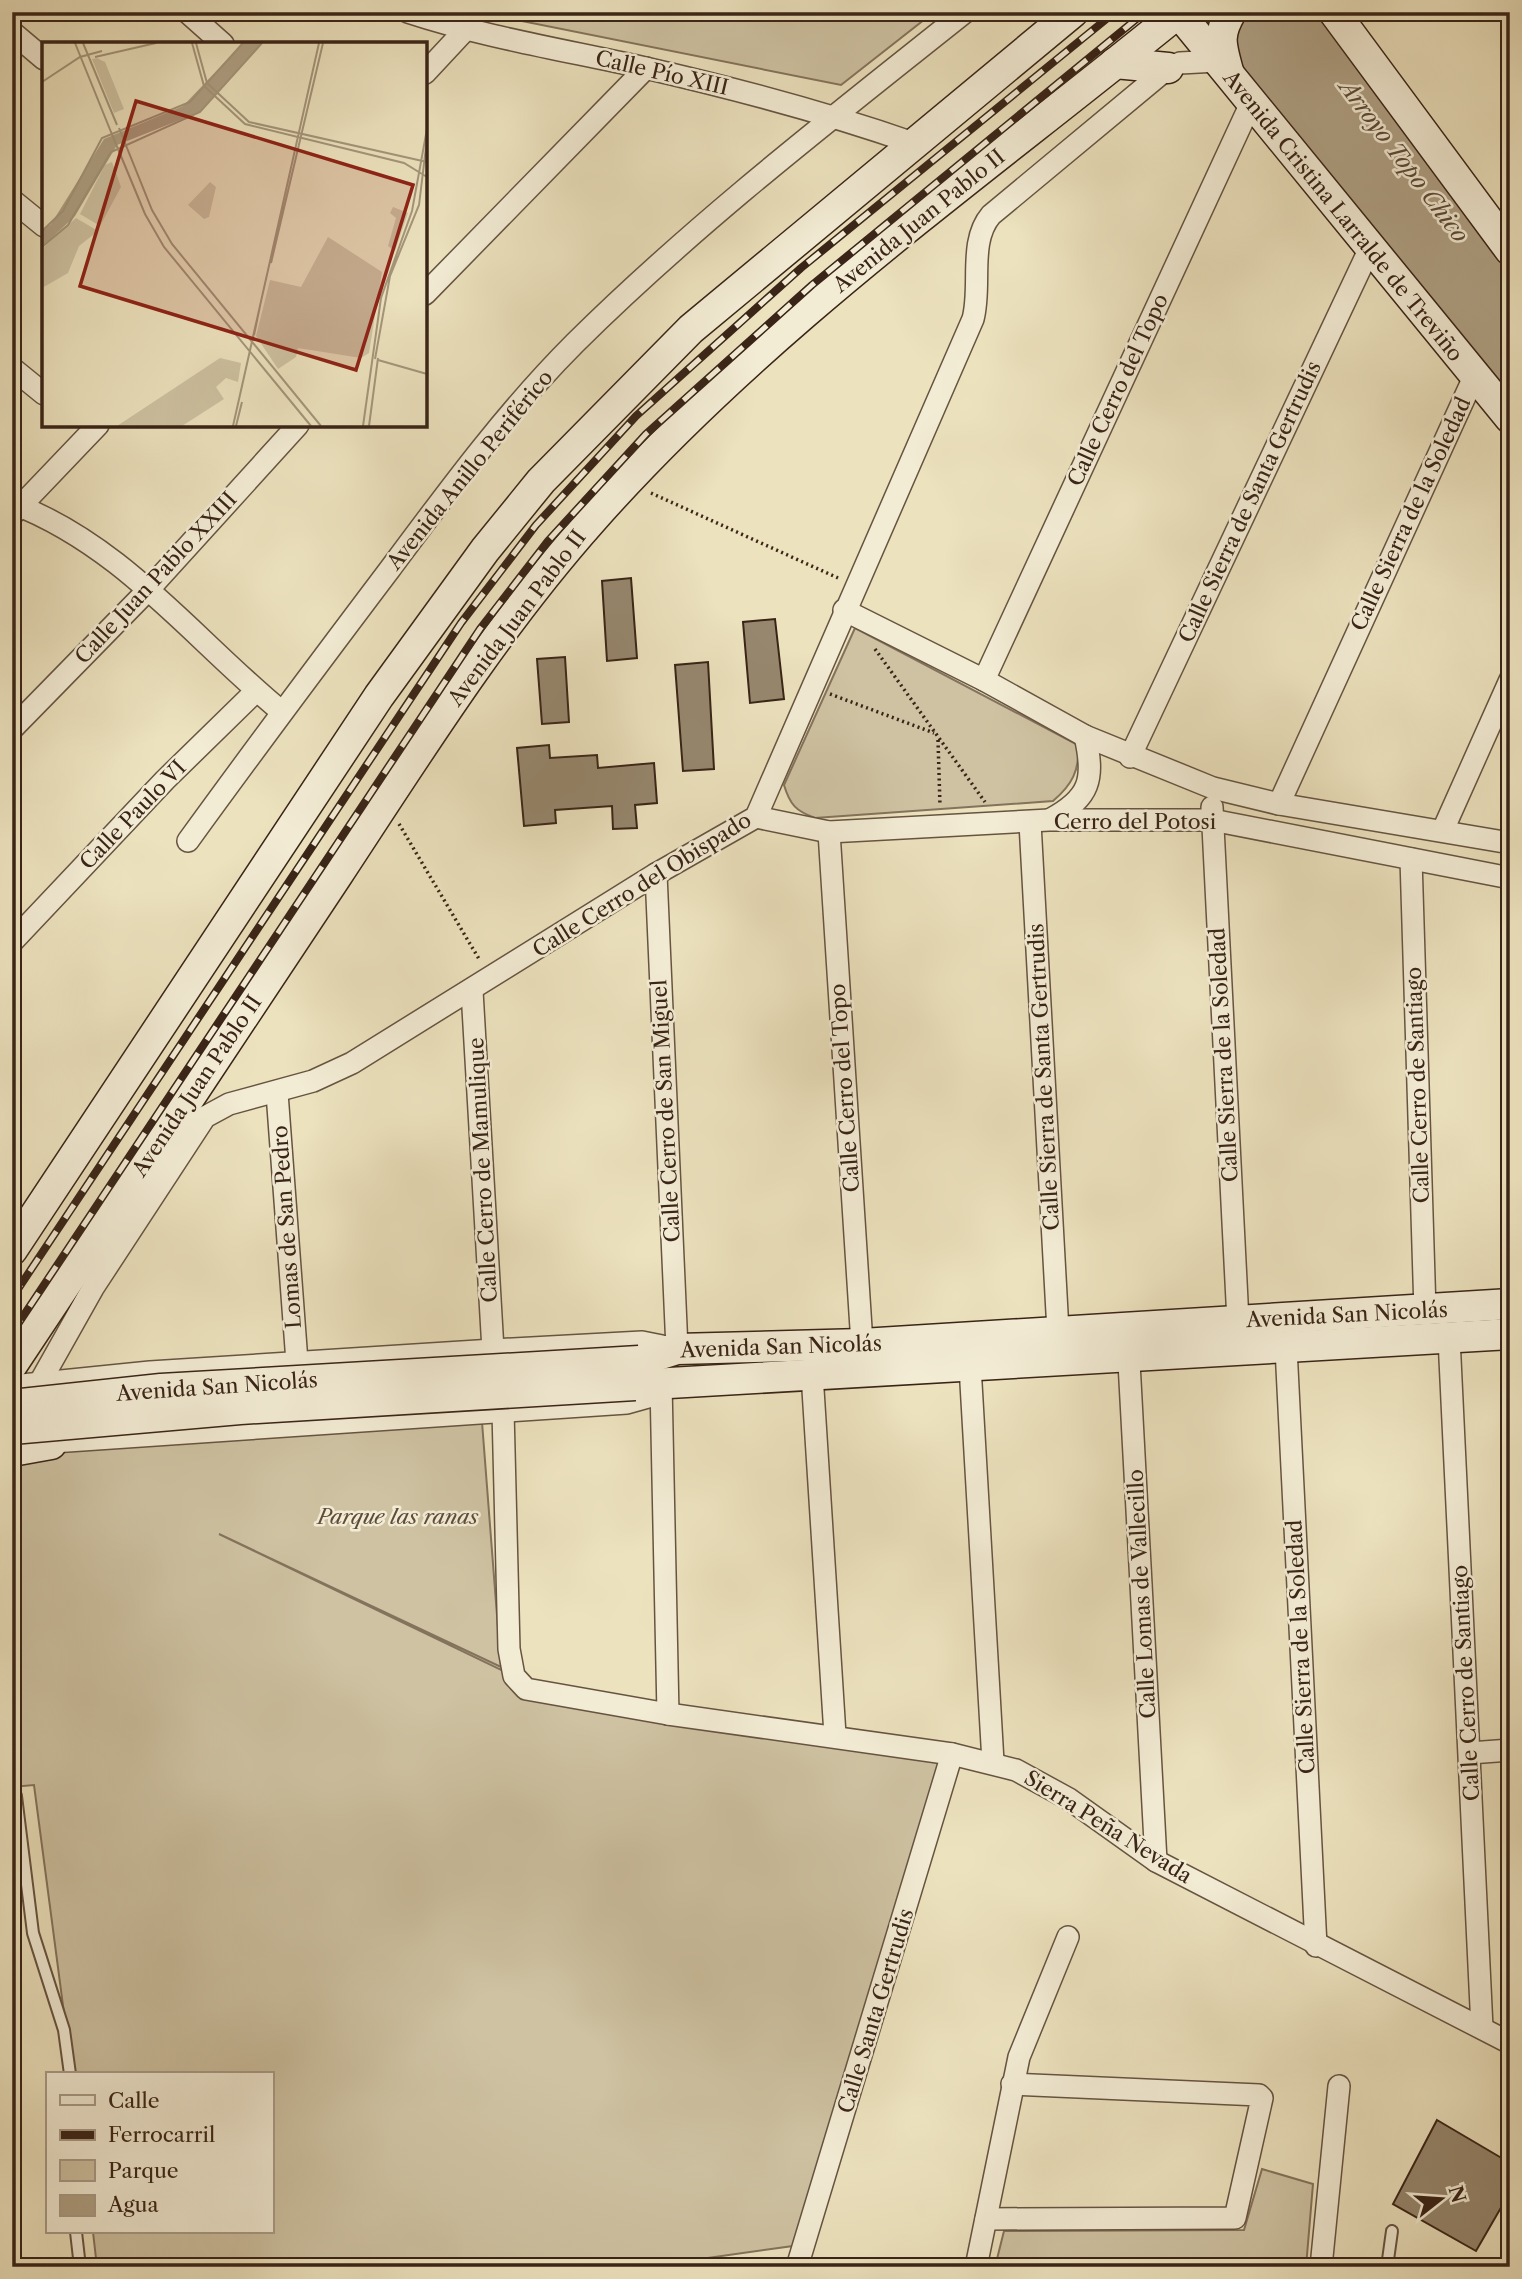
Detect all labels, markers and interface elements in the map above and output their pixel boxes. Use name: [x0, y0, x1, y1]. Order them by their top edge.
inset map: [42, 42, 427, 427]
street label: Calle Pío XIII: [593, 45, 731, 100]
street label: Avenida Cristina Larralde de Treviño: [1218, 65, 1469, 366]
water label: Arroyo Topo Chico: [1332, 72, 1475, 248]
street label: Avenida Juan Pablo II: [827, 144, 1009, 298]
street label: Calle Cerro del Topo: [1062, 290, 1173, 490]
street label: Calle Sierra de Santa Gertrudis: [1173, 357, 1326, 646]
street label: Avenida Anillo Periférico: [381, 365, 558, 575]
street label: Calle Sierra de la Soledad: [1345, 393, 1476, 635]
street label: Calle Juan Pablo XXIII: [70, 487, 242, 669]
street label: Avenida Juan Pablo II: [442, 525, 591, 711]
street label: Calle Paulo VI: [74, 755, 191, 874]
street label: Calle Cerro del Obispado: [528, 807, 756, 962]
street label: Cerro del Potosi: [1054, 809, 1216, 834]
street label: Calle Sierra de Santa Gertrudis: [1023, 923, 1064, 1231]
street label: Calle Sierra de la Soledad: [1204, 927, 1243, 1183]
street label: Calle Cerro de Santiago: [1401, 966, 1434, 1204]
street label: Calle Cerro de San Miguel: [646, 979, 685, 1243]
street label: Calle Cerro del Topo: [825, 983, 864, 1193]
street label: Avenida Juan Pablo II: [126, 990, 267, 1182]
street label: Calle Cerro de Mamulique: [463, 1037, 502, 1303]
street label: Lomas de San Pedro: [267, 1125, 306, 1330]
street label: Avenida San Nicolás: [1245, 1297, 1448, 1332]
street label: Avenida San Nicolás: [679, 1330, 882, 1363]
street label: Avenida San Nicolás: [114, 1367, 318, 1406]
street label: Calle Lomas de Vallecillo: [1122, 1469, 1161, 1719]
park label: Parque las ranas: [315, 1504, 479, 1529]
street label: Calle Sierra de la Soledad: [1281, 1519, 1320, 1775]
street label: Calle Cerro de Santiago: [1447, 1564, 1484, 1802]
street label: Sierra Peña Nevada: [1020, 1765, 1198, 1889]
street label: Calle Santa Gertrudis: [832, 1906, 919, 2116]
legend: [46, 2072, 273, 2234]
text: Calle: [108, 2088, 160, 2113]
text: Ferrocarril: [108, 2122, 215, 2147]
text: Parque: [108, 2158, 179, 2183]
north arrow: [1406, 2164, 1476, 2234]
text: N: [1443, 2183, 1470, 2205]
text: Agua: [107, 2192, 160, 2217]

